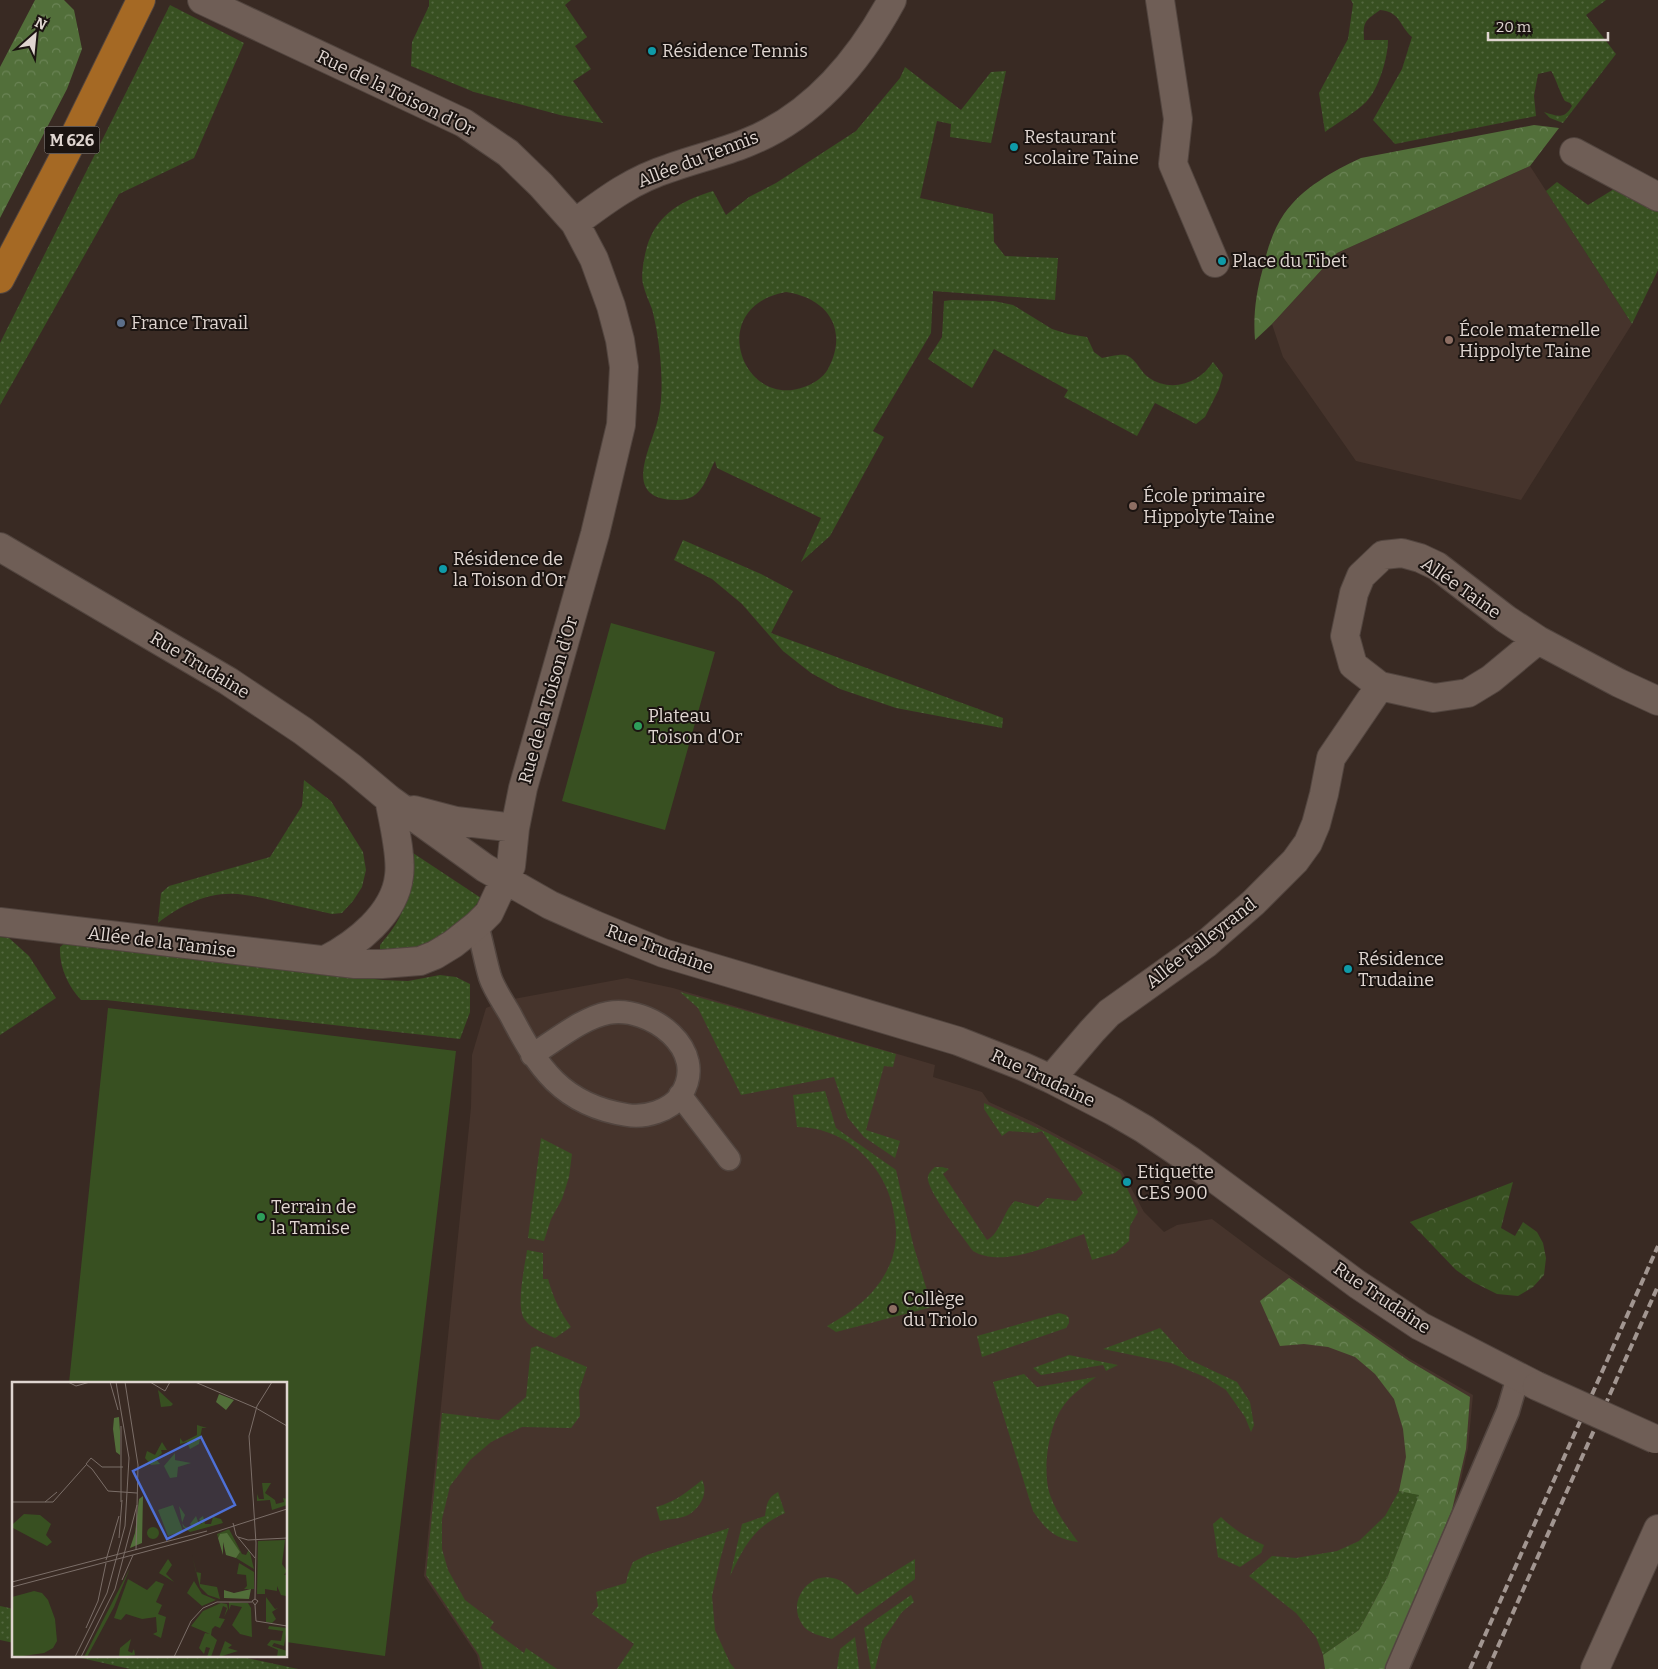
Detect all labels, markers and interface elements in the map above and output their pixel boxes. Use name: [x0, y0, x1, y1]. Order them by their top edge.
north arrow: [10, 10, 60, 60]
scale bar: [1488, 10, 1608, 42]
text: N: [32, 14, 50, 34]
text: 20 m: [1496, 18, 1532, 36]
place label: Résidence Tennis: [662, 40, 808, 62]
street label: Rue de la Toison d'Or: [313, 45, 479, 141]
marker: Résidence Tennis: [646, 45, 658, 57]
road number: M 626: [44, 126, 100, 154]
street label: Allée du Tennis: [634, 126, 762, 192]
place label: Restaurant scolaire Taine: [1024, 126, 1139, 169]
marker: Restaurant scolaire Taine: [1008, 141, 1020, 153]
place label: Place du Tibet: [1232, 250, 1348, 272]
marker: Place du Tibet: [1216, 255, 1228, 267]
place label: France Travail: [131, 312, 248, 334]
marker: France Travail: [115, 317, 127, 329]
place label: École maternelle Hippolyte Taine: [1459, 318, 1600, 362]
marker: École maternelle Hippolyte Taine: [1443, 334, 1455, 346]
place label: École primaire Hippolyte Taine: [1143, 484, 1275, 528]
marker: École primaire Hippolyte Taine: [1127, 500, 1139, 512]
place label: Résidence de la Toison d'Or: [453, 548, 566, 591]
street label: Allée Taine: [1417, 553, 1505, 623]
marker: Résidence de la Toison d'Or: [437, 563, 449, 575]
street label: Rue de la Toison d'Or: [514, 614, 582, 786]
street label: Rue Trudaine: [146, 627, 254, 703]
place label: Plateau Toison d'Or: [648, 705, 742, 748]
marker: Plateau Toison d'Or: [632, 720, 644, 732]
street label: Allée Talleyrand: [1141, 893, 1261, 993]
street label: Rue Trudaine: [604, 919, 716, 979]
street label: Allée de la Tamise: [87, 922, 237, 962]
place label: Résidence Trudaine: [1358, 948, 1444, 991]
marker: Résidence Trudaine: [1342, 963, 1354, 975]
street label: Rue Trudaine: [988, 1044, 1098, 1112]
place label: Etiquette CES 900: [1137, 1161, 1214, 1204]
marker: Etiquette CES 900: [1121, 1176, 1133, 1188]
place label: Terrain de la Tamise: [271, 1196, 356, 1239]
marker: Terrain de la Tamise: [255, 1211, 267, 1223]
street label: Rue Trudaine: [1329, 1258, 1435, 1338]
place label: Collège du Triolo: [903, 1288, 978, 1331]
marker: Collège du Triolo: [887, 1303, 899, 1315]
inset map: [12, 1382, 288, 1656]

